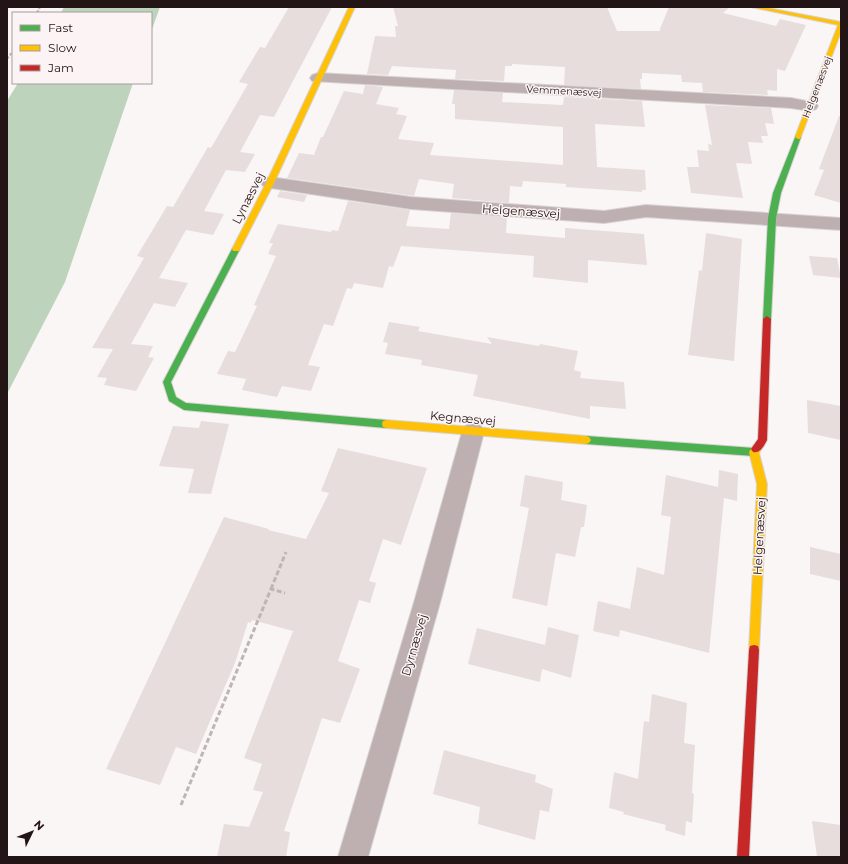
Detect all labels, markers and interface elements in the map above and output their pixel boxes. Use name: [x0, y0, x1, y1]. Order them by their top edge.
legend: [12, 12, 152, 84]
text: Fast: [48, 20, 73, 35]
text: Slow: [48, 40, 77, 55]
street label: Helgenæsvej: [799, 54, 835, 120]
text: Jam: [47, 60, 74, 75]
street label: Vemmenæsvej: [526, 83, 602, 99]
street label: Lynæsvej: [229, 170, 267, 226]
street label: Helgenæsvej: [481, 201, 561, 221]
street label: Kegnæsvej: [429, 408, 497, 428]
street label: Helgenæsvej: [749, 497, 769, 575]
street label: Dyrnæsvej: [398, 612, 430, 678]
north arrow: [12, 812, 52, 852]
text: N: [31, 817, 47, 833]

